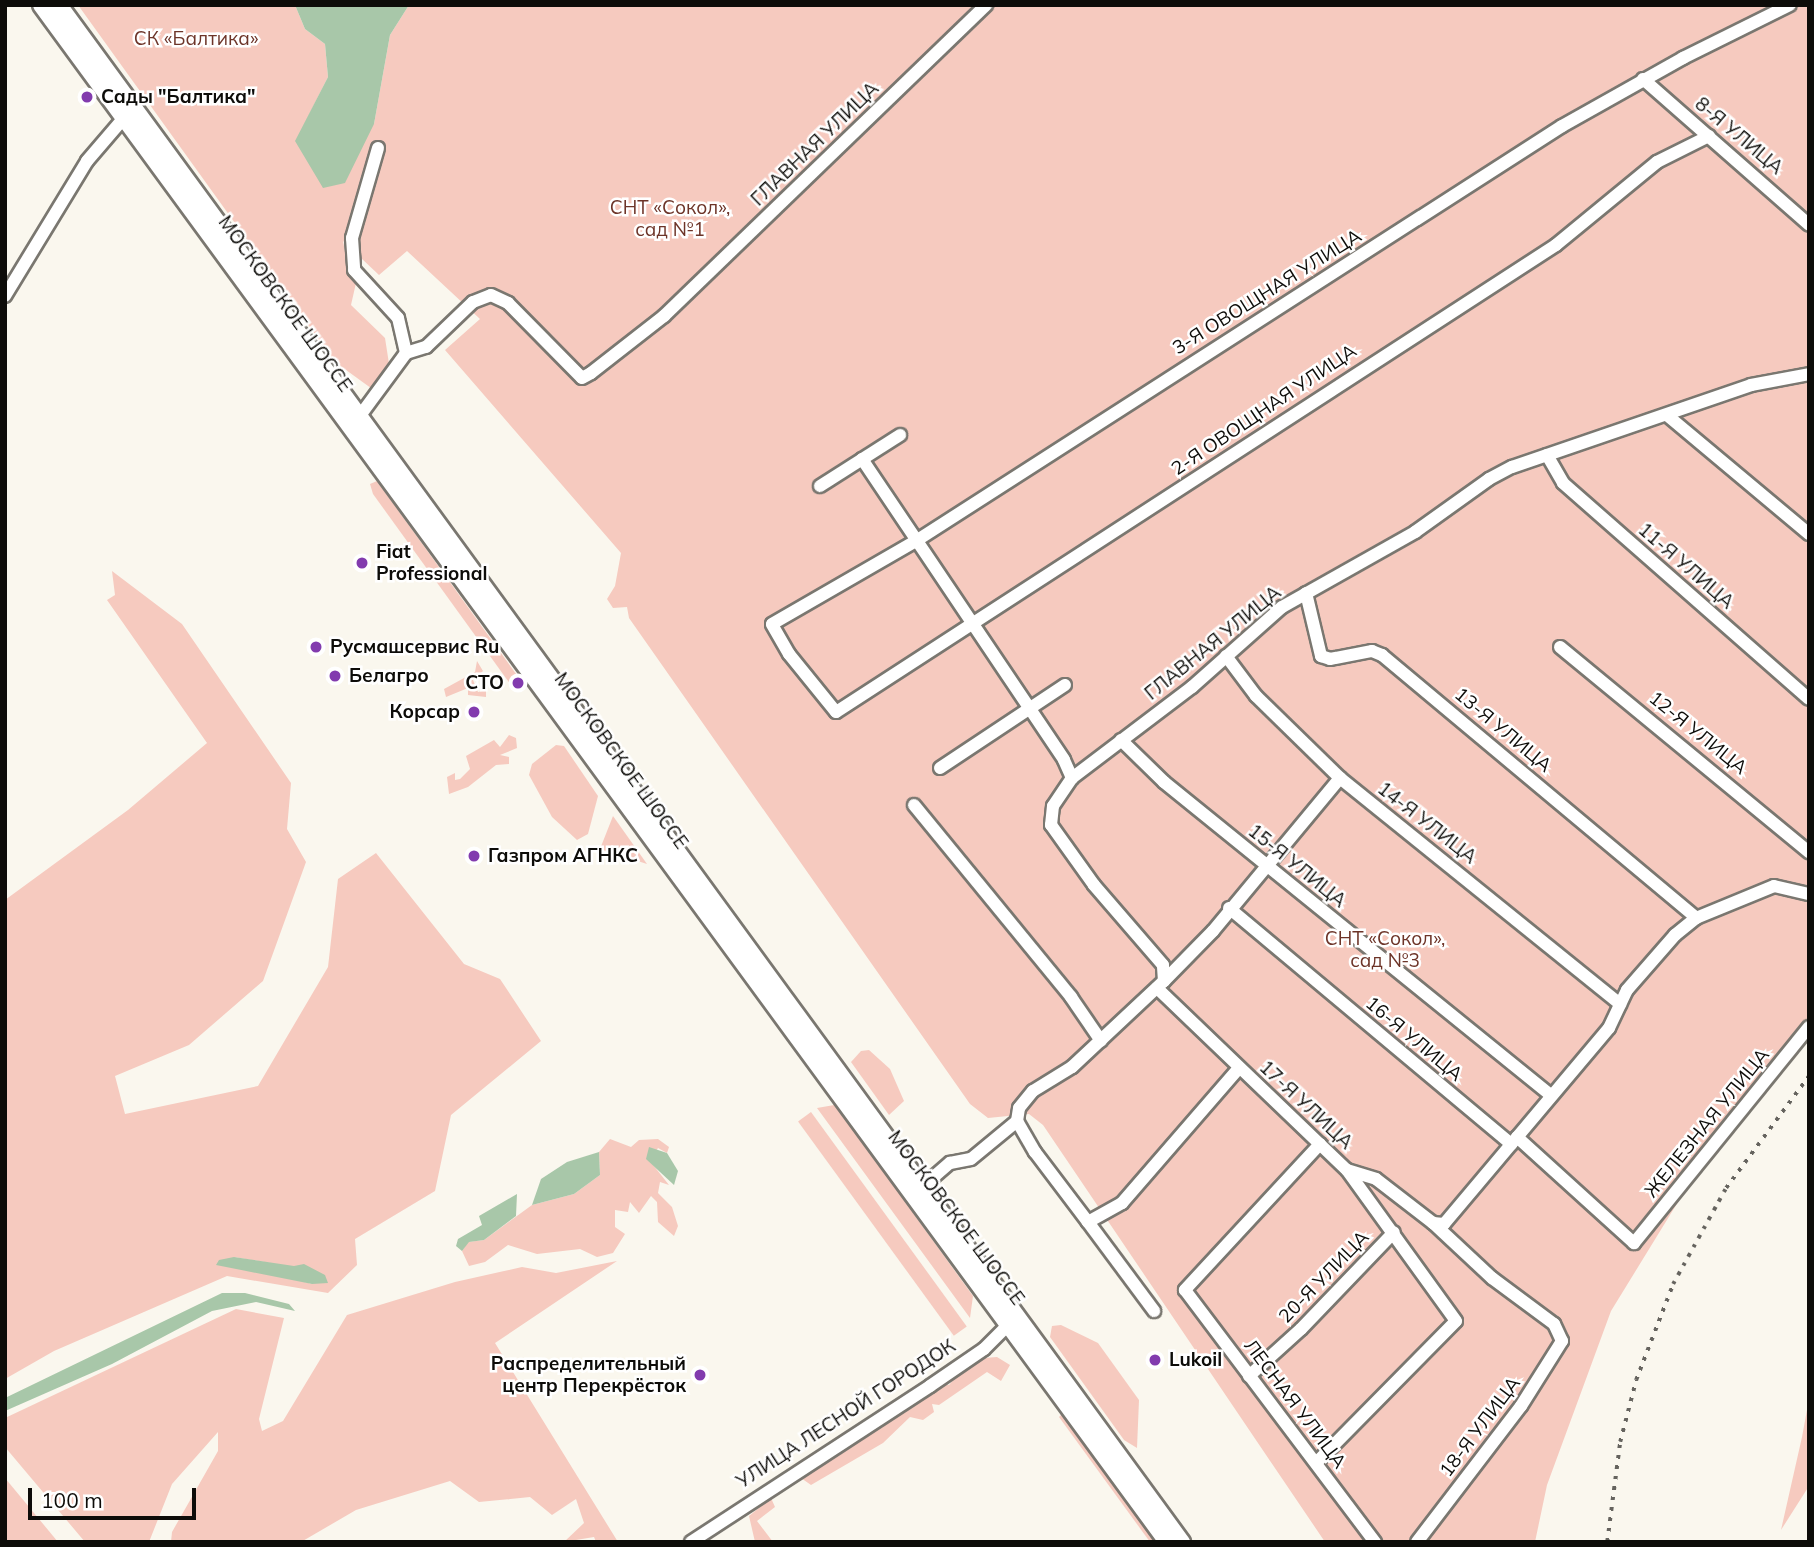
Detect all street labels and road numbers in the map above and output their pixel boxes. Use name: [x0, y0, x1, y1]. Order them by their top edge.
street label: ГЛАВНАЯ УЛИЦА: [746, 77, 884, 211]
street label: 8-Я УЛИЦА: [1690, 93, 1788, 179]
street label: МОСКОВСКОЕ ШОССЕ: [213, 211, 357, 397]
street label: 3-Я ОВОЩНАЯ УЛИЦА: [1168, 225, 1366, 359]
street label: 2-Я ОВОЩНАЯ УЛИЦА: [1167, 340, 1361, 480]
street label: 11-Я УЛИЦА: [1633, 518, 1739, 614]
street label: ГЛАВНАЯ УЛИЦА: [1140, 581, 1286, 705]
street label: МОСКОВСКОЕ ШОССЕ: [549, 668, 693, 854]
street label: 13-Я УЛИЦА: [1450, 683, 1556, 777]
street label: 12-Я УЛИЦА: [1644, 687, 1752, 779]
street label: 14-Я УЛИЦА: [1373, 777, 1481, 869]
street label: 15-Я УЛИЦА: [1243, 820, 1351, 912]
street label: 16-Я УЛИЦА: [1361, 992, 1467, 1086]
street label: ЖЕЛЕЗНАЯ УЛИЦА: [1640, 1044, 1774, 1202]
street label: 17-Я УЛИЦА: [1255, 1056, 1357, 1154]
street label: МОСКОВСКОЕ ШОССЕ: [883, 1126, 1029, 1310]
street label: 20-Я УЛИЦА: [1274, 1226, 1374, 1328]
street label: УЛИЦА ЛЕСНОЙ ГОРОДОК: [732, 1335, 960, 1493]
street label: ЛЕСНАЯ УЛИЦА: [1239, 1335, 1351, 1473]
street label: 18-Я УЛИЦА: [1435, 1372, 1525, 1482]

